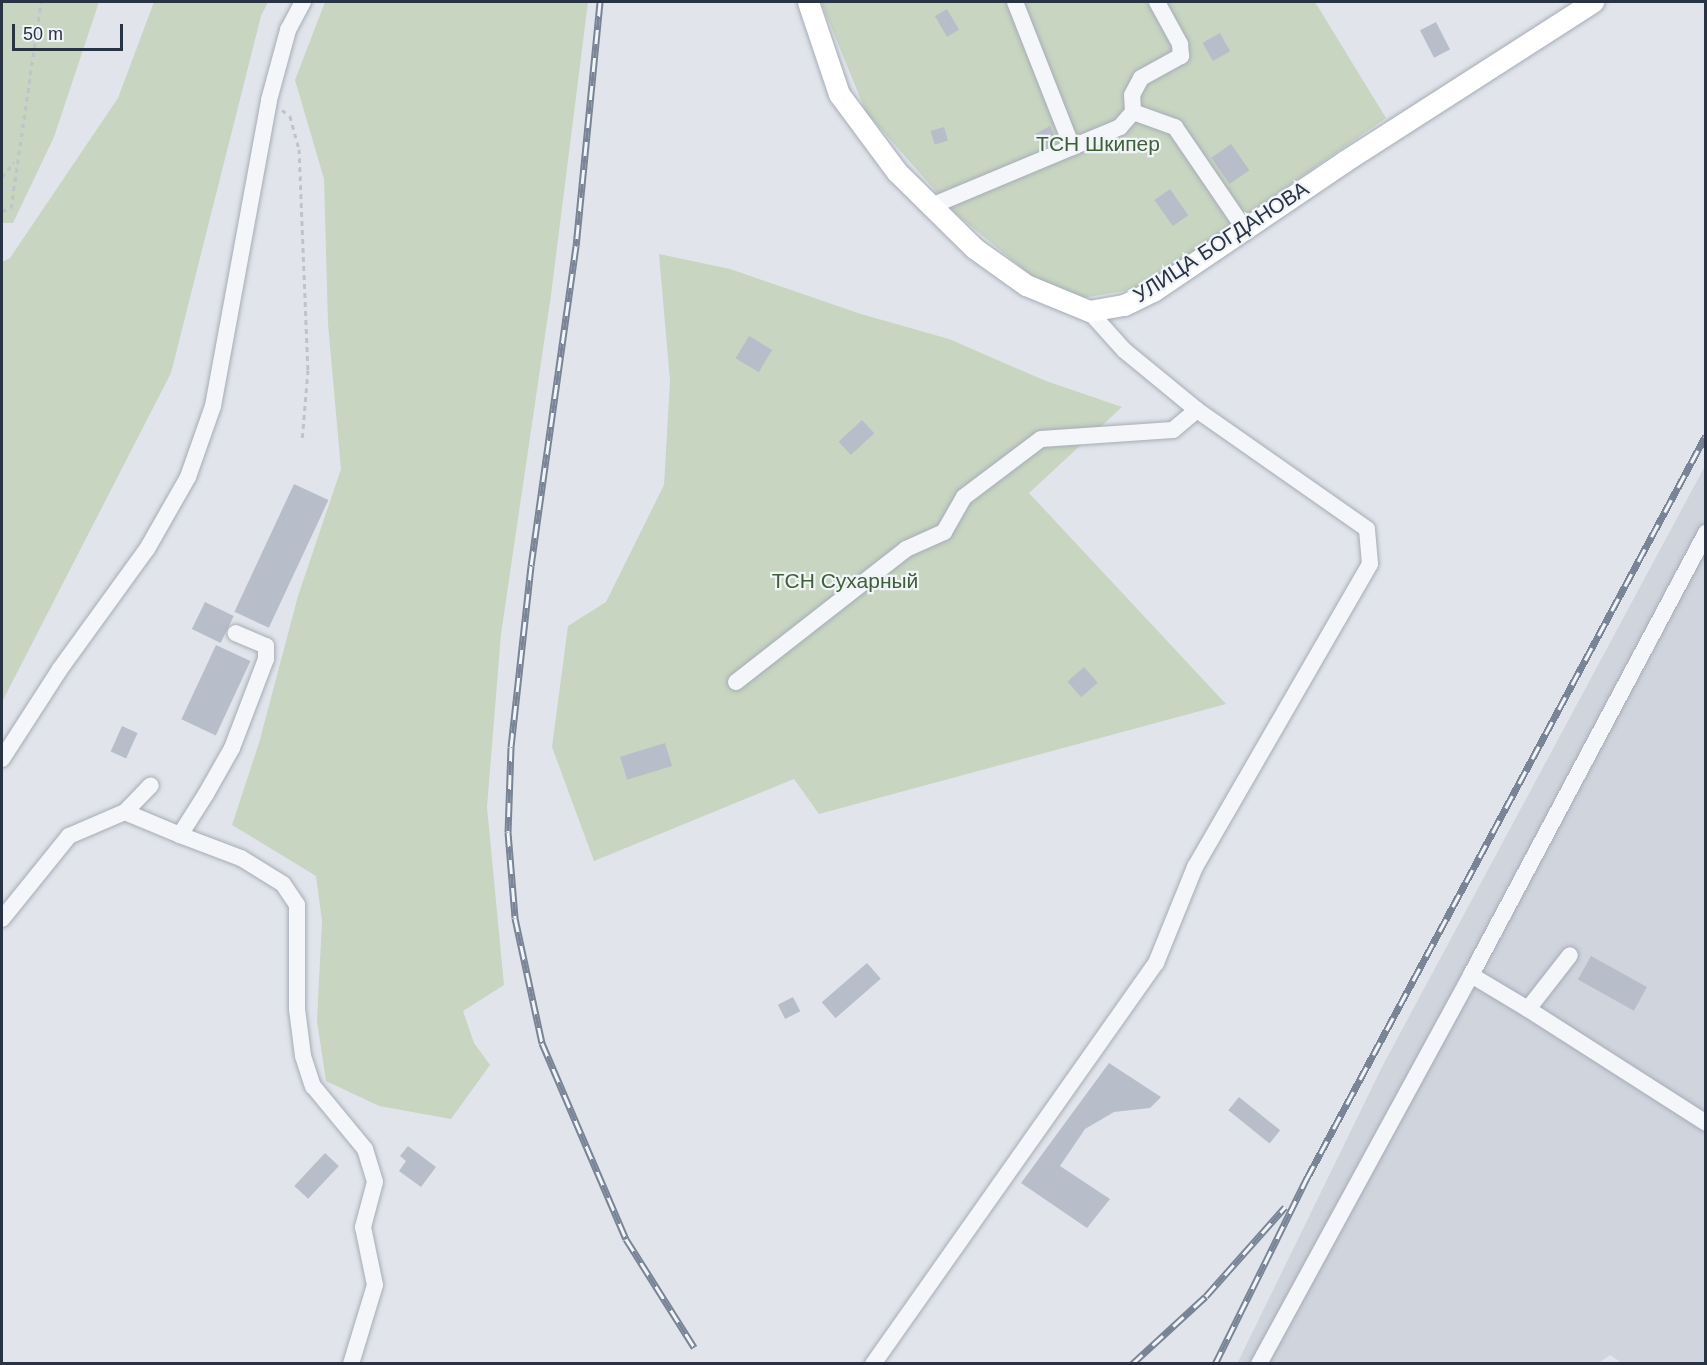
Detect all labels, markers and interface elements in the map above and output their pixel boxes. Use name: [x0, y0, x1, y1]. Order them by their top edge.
scale bar: [15, 12, 126, 50]
text: 50 m: [23, 24, 63, 44]
park label: ТСН Шкипер: [1036, 131, 1160, 157]
street label: УЛИЦА БОГДАНОВА: [1129, 176, 1313, 308]
park label: ТСН Сухарный: [772, 568, 918, 594]

